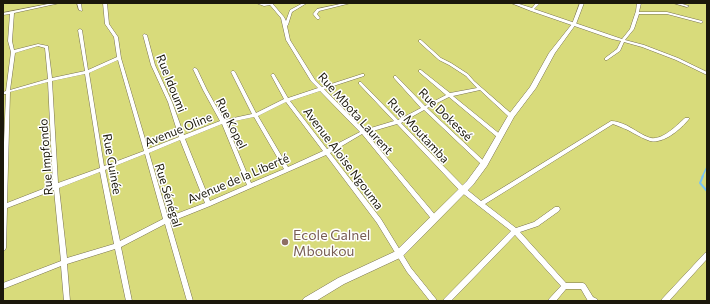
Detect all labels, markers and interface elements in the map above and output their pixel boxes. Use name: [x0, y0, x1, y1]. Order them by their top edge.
street label: Rue Idoumi: [154, 52, 190, 114]
street label: Rue Mbota Laurent: [316, 69, 396, 157]
street label: Rue Dokessé: [416, 85, 476, 143]
street label: Rue Kopel: [214, 95, 250, 151]
street label: Rue Moutamba: [385, 95, 453, 165]
street label: Avenue Aloise Ngouma: [301, 104, 387, 212]
street label: Avenue Oline: [142, 109, 214, 149]
street label: Rue Impfondo: [35, 118, 55, 196]
street label: Rue Guinée: [101, 133, 125, 195]
street label: Avenue de la Liberté: [185, 150, 291, 206]
street label: Rue Sénégal: [153, 162, 185, 228]
place label: Ecole Galnel Mboukou: [293, 226, 370, 259]
marker: Ecole Galnel Mboukou: [280, 237, 290, 247]

